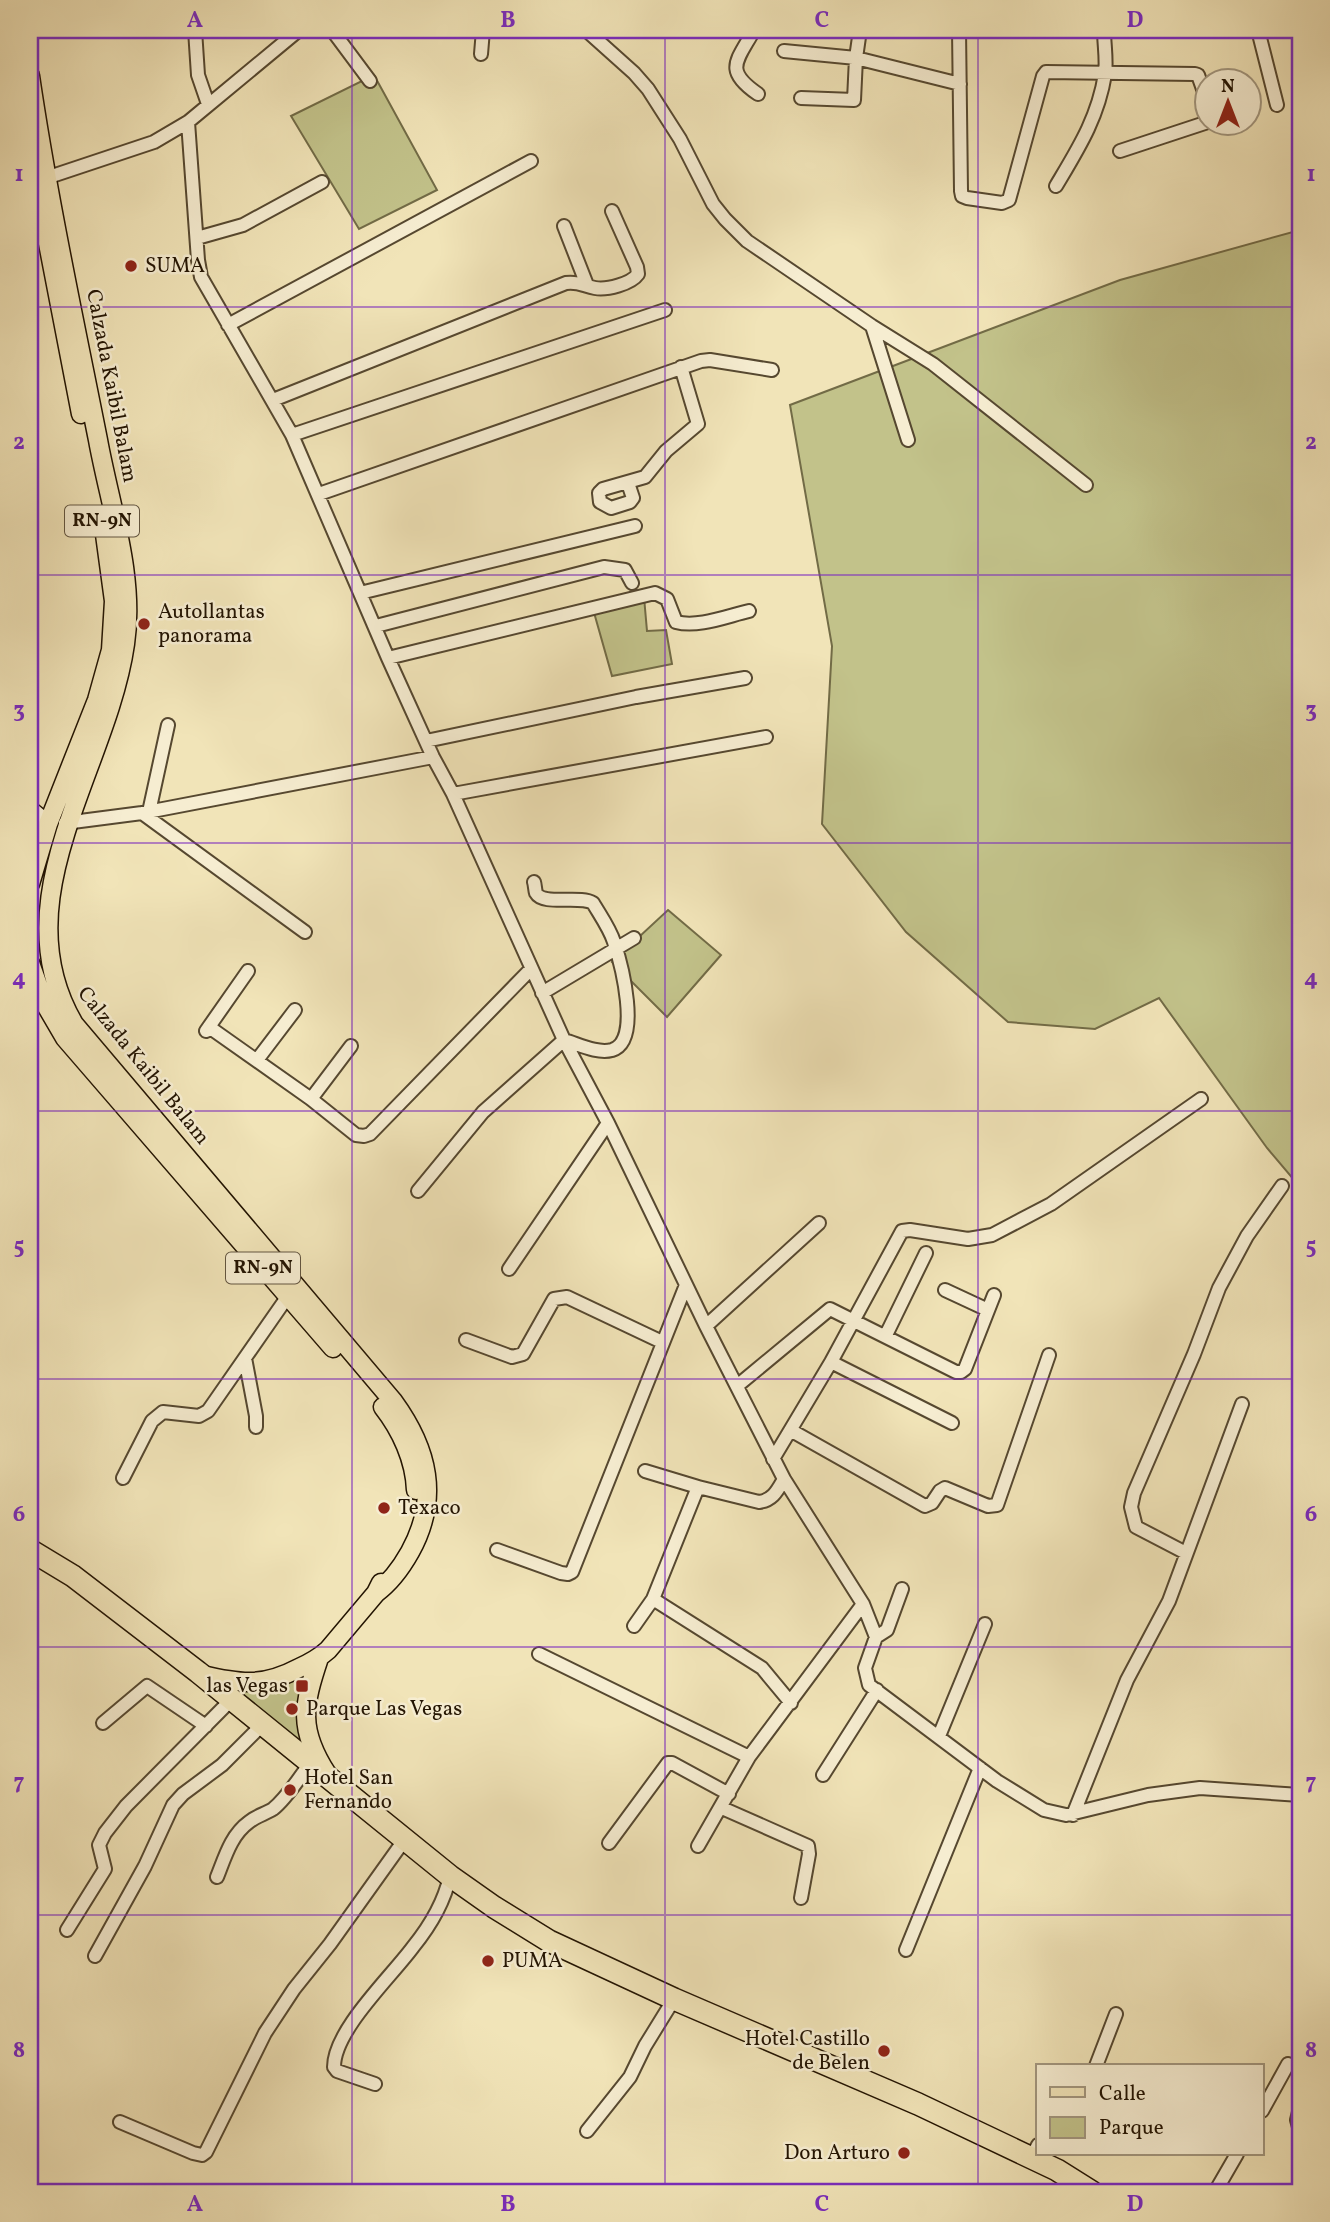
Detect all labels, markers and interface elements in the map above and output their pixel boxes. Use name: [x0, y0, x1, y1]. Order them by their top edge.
text: A: [187, 5, 203, 37]
text: B: [500, 5, 516, 37]
text: C: [815, 5, 829, 37]
text: D: [1127, 5, 1144, 37]
north arrow: [1194, 66, 1264, 136]
text: N: [1221, 74, 1235, 100]
text: 1: [14, 159, 24, 191]
text: 1: [1306, 159, 1316, 191]
place label: SUMA: [145, 252, 205, 281]
marker: SUMA: [123, 258, 139, 274]
street label: Calzada Kaibil Balam: [78, 287, 144, 485]
text: 2: [13, 427, 25, 459]
text: 2: [1305, 427, 1317, 459]
road number: RN-9N: [65, 506, 139, 536]
place label: Autollantas panorama: [158, 598, 265, 651]
marker: Autollantas panorama: [136, 616, 152, 632]
text: 3: [13, 695, 25, 727]
text: 3: [1305, 695, 1317, 727]
text: 4: [12, 963, 26, 995]
text: 4: [1304, 963, 1318, 995]
street label: Calzada Kaibil Balam: [70, 981, 216, 1151]
text: 5: [13, 1231, 25, 1263]
text: 5: [1305, 1231, 1317, 1263]
road number: RN-9N: [226, 1252, 300, 1284]
place label: Texaco: [398, 1494, 461, 1523]
text: 6: [13, 1499, 25, 1531]
text: 6: [1305, 1499, 1317, 1531]
marker: Texaco: [376, 1500, 392, 1516]
place label: las Vegas: [206, 1672, 288, 1701]
marker: las Vegas: [294, 1678, 310, 1694]
place label: Parque Las Vegas: [306, 1695, 462, 1724]
marker: Parque Las Vegas: [284, 1701, 300, 1717]
place label: Hotel San Fernando: [304, 1764, 393, 1817]
text: 7: [14, 1767, 25, 1799]
text: 7: [1306, 1767, 1317, 1799]
marker: Hotel San Fernando: [282, 1782, 298, 1798]
place label: PUMA: [502, 1947, 563, 1976]
marker: PUMA: [480, 1953, 496, 1969]
place label: Hotel Castillo de Belen: [745, 2025, 870, 2078]
text: 8: [13, 2035, 25, 2067]
text: 8: [1305, 2035, 1317, 2067]
marker: Hotel Castillo de Belen: [876, 2043, 892, 2059]
legend: [1036, 2064, 1264, 2156]
text: Calle: [1099, 2080, 1146, 2109]
text: Parque: [1099, 2114, 1164, 2143]
place label: Don Arturo: [784, 2139, 890, 2168]
marker: Don Arturo: [896, 2145, 912, 2161]
text: A: [187, 2189, 203, 2221]
text: B: [500, 2189, 516, 2221]
text: C: [815, 2189, 829, 2221]
text: D: [1127, 2189, 1144, 2221]

